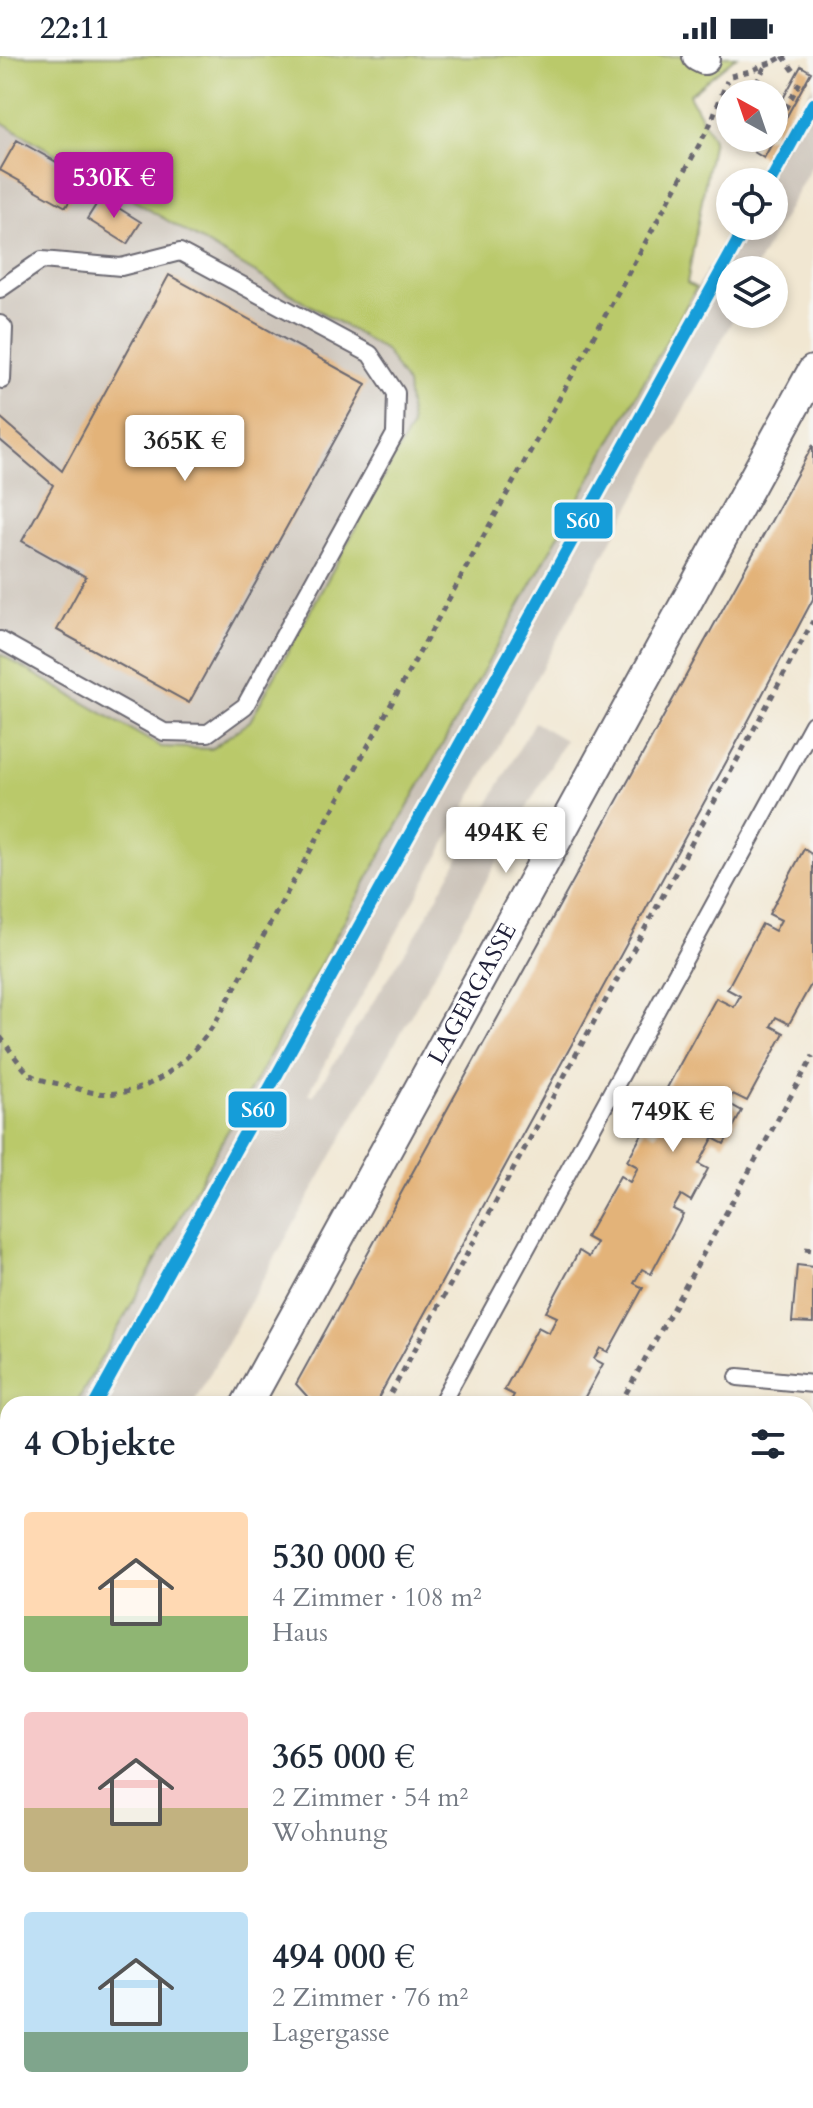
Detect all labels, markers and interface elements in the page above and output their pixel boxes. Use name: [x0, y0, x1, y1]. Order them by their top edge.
text: 22:11: [40, 8, 110, 49]
north arrow: [716, 80, 788, 152]
map controls: [716, 80, 788, 328]
pin: 530K €: [49, 152, 179, 220]
text: 530K €: [72, 160, 156, 195]
button: locate: [716, 168, 788, 240]
button: layers: [716, 256, 788, 328]
pin: 365K €: [120, 415, 250, 483]
text: 365K €: [143, 423, 227, 458]
line badge: S60: [553, 501, 614, 540]
text: S60: [566, 506, 600, 536]
pin: 494K €: [441, 807, 571, 875]
text: 494K €: [464, 815, 548, 850]
street label: LAGERGASSE: [420, 917, 524, 1070]
pin: 749K €: [608, 1086, 738, 1154]
line badge: S60: [227, 1090, 288, 1129]
text: 749K €: [631, 1094, 715, 1129]
text: S60: [241, 1095, 275, 1125]
text: 4 Objekte: [24, 1421, 176, 1467]
icon: filters: [746, 1422, 790, 1466]
text: 530 000 €: [272, 1534, 415, 1580]
icon: home: [88, 1544, 184, 1640]
text: 4 Zimmer · 108 m²: [272, 1580, 482, 1615]
text: Haus: [272, 1615, 328, 1650]
text: 365 000 €: [272, 1734, 415, 1780]
icon: home: [88, 1744, 184, 1840]
text: 2 Zimmer · 54 m²: [272, 1780, 468, 1815]
text: Wohnung: [272, 1815, 387, 1850]
text: 494 000 €: [272, 1934, 415, 1980]
icon: home: [88, 1944, 184, 2040]
text: 2 Zimmer · 76 m²: [272, 1980, 468, 2015]
text: Lagergasse: [272, 2015, 390, 2050]

